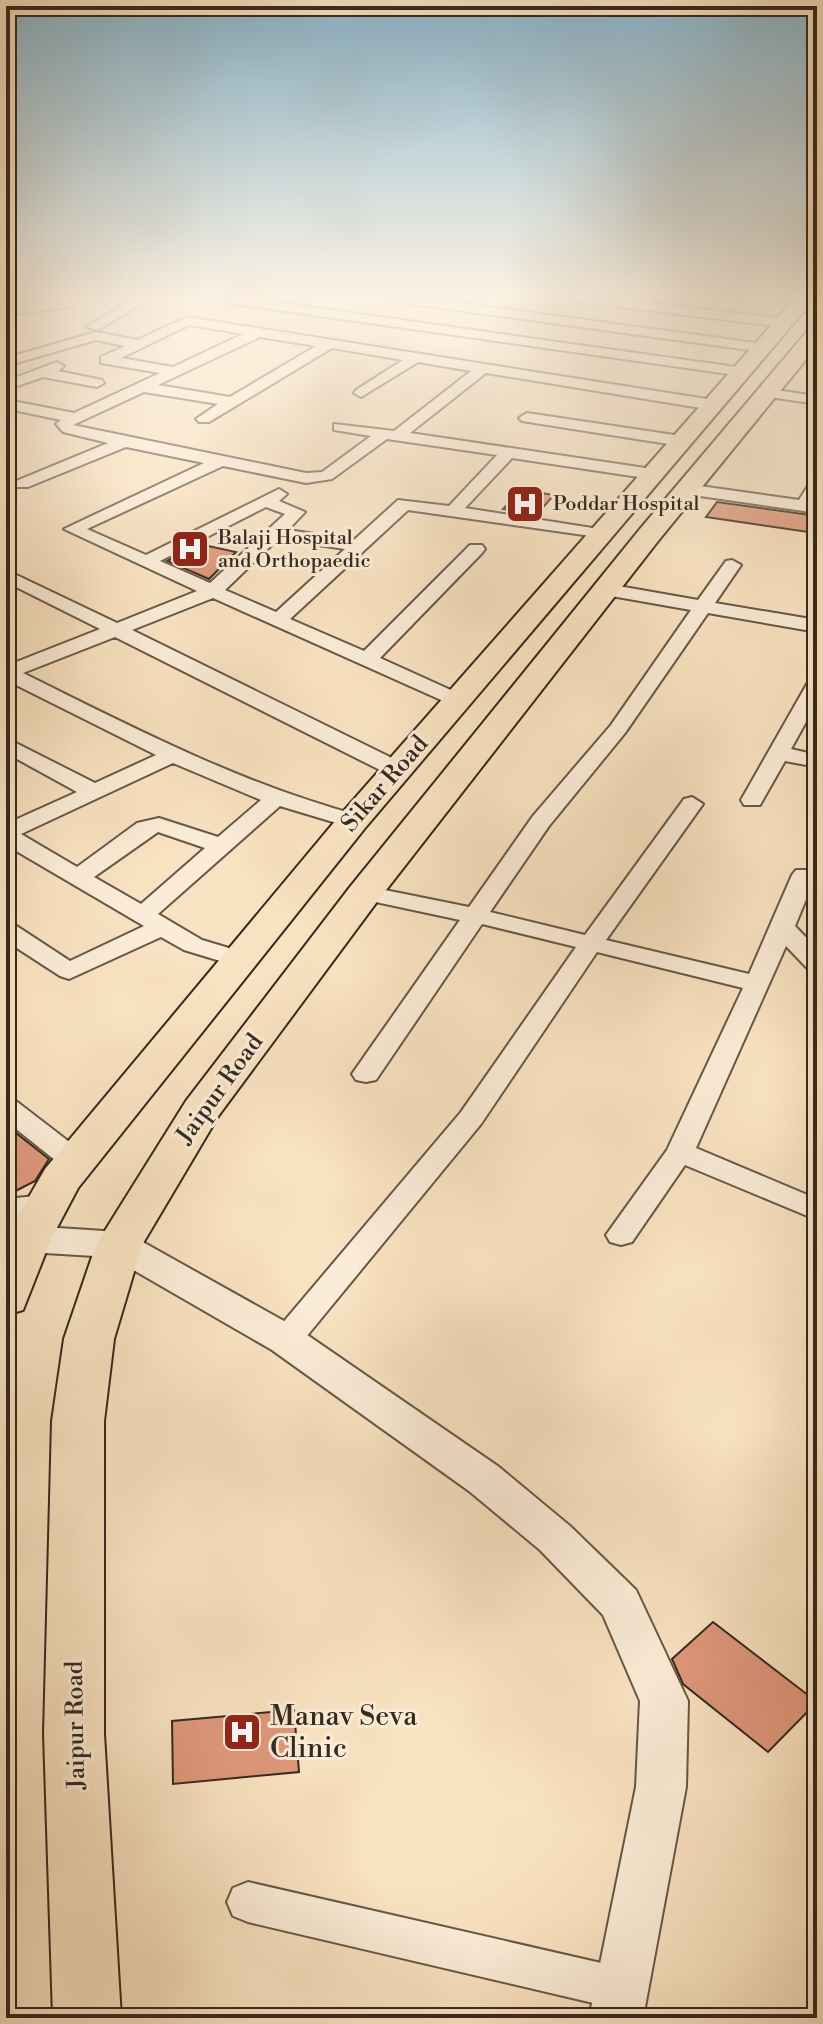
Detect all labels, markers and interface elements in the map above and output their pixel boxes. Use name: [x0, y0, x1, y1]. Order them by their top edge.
hospital icon: Poddar Hospital: [504, 483, 546, 525]
place label: Poddar Hospital: [553, 492, 700, 517]
place label: Balaji Hospital and Orthopaedic: [217, 526, 371, 574]
hospital icon: Balaji Hospital and Orthopaedic: [169, 528, 211, 570]
street label: Sikar Road: [335, 729, 435, 838]
street label: Jaipur Road: [169, 1028, 270, 1151]
street label: Jaipur Road: [60, 1660, 92, 1791]
place label: Manav Seva Clinic: [270, 1699, 418, 1766]
hospital icon: Manav Seva Clinic: [221, 1711, 263, 1753]

